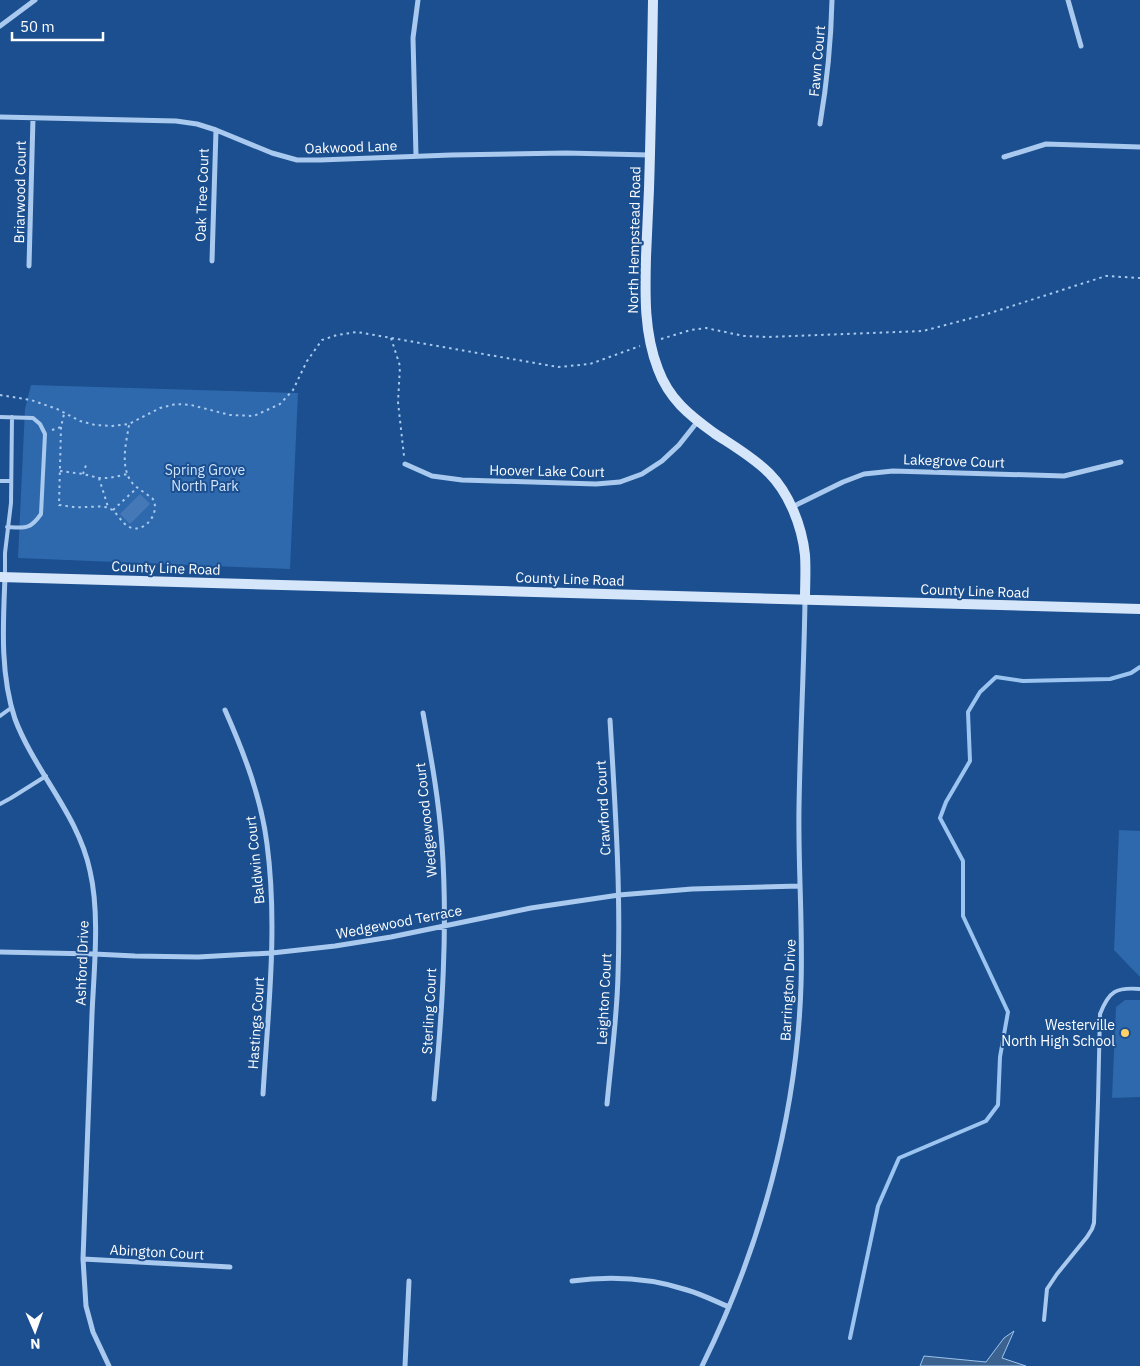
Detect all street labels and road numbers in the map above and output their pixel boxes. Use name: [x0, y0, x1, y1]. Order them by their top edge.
street label: Fawn Court: [805, 25, 829, 97]
street label: Oakwood Lane: [304, 136, 398, 158]
street label: Briarwood Court: [10, 140, 30, 244]
street label: Oak Tree Court: [191, 148, 213, 242]
street label: North Hempstead Road: [624, 166, 644, 314]
street label: Lakegrove Court: [903, 450, 1005, 472]
street label: Hoover Lake Court: [489, 461, 605, 481]
street label: County Line Road: [111, 557, 221, 579]
street label: County Line Road: [515, 568, 625, 590]
street label: County Line Road: [920, 580, 1030, 602]
street label: Crawford Court: [592, 760, 614, 856]
street label: Wedgewood Court: [411, 762, 441, 878]
street label: Baldwin Court: [241, 815, 269, 905]
street label: Wedgewood Terrace: [335, 901, 464, 943]
street label: Ashford Drive: [72, 920, 92, 1006]
street label: Barrington Drive: [776, 938, 800, 1041]
street label: Leighton Court: [593, 953, 615, 1045]
street label: Sterling Court: [418, 967, 440, 1055]
street label: Hastings Court: [244, 976, 268, 1070]
street label: Abington Court: [109, 1241, 205, 1263]

